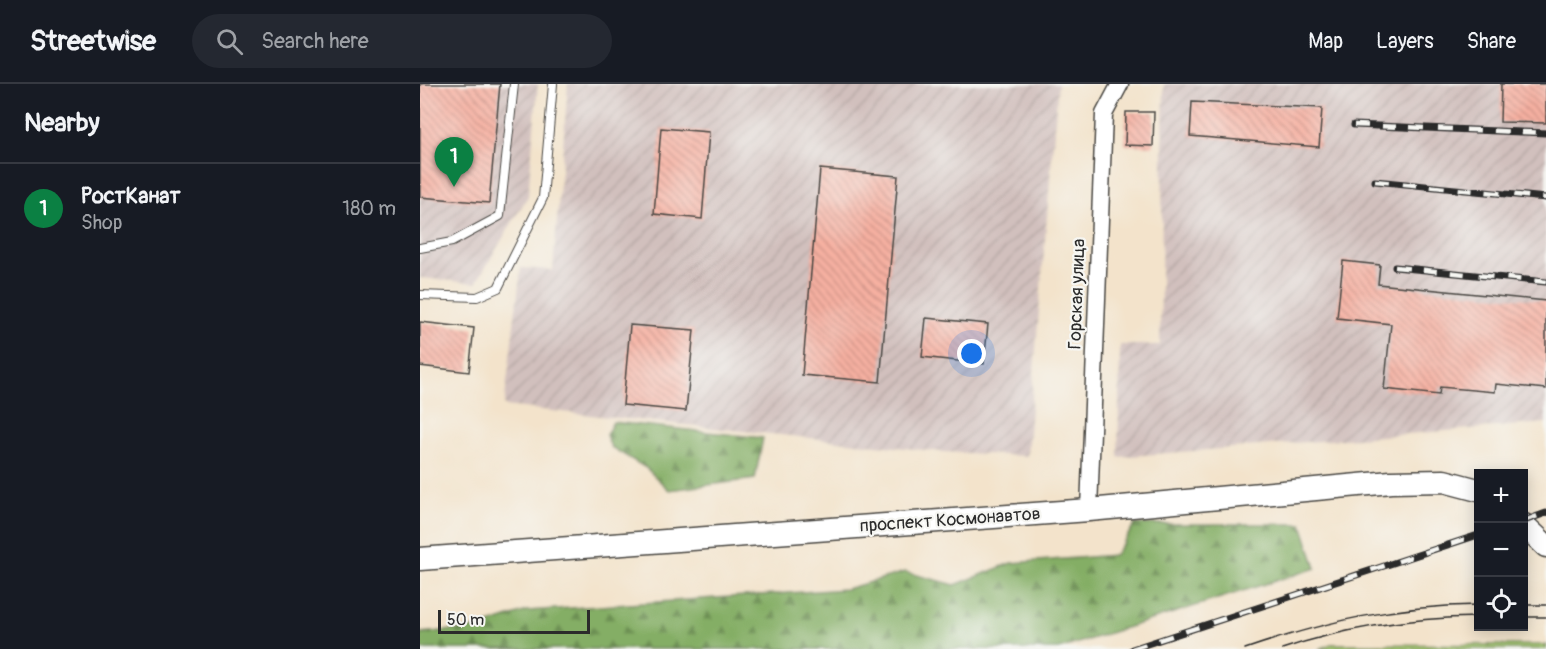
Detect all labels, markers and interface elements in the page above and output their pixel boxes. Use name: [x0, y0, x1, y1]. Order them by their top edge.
search box: [192, 14, 612, 68]
text: Streetwise: [30, 24, 156, 59]
icon: search: [213, 25, 246, 58]
text: Search here: [261, 27, 369, 55]
text: Map: [1308, 28, 1343, 55]
text: Layers: [1376, 28, 1434, 55]
text: Share: [1467, 28, 1516, 55]
text: Nearby: [24, 107, 100, 139]
pin: 1: [435, 138, 474, 187]
text: РостКанат: [81, 182, 181, 210]
text: 1: [40, 196, 47, 221]
text: 180 m: [342, 196, 396, 221]
text: Shop: [81, 210, 122, 235]
street label: Горская улица: [1064, 238, 1090, 350]
your location: [957, 339, 986, 368]
map controls: [1474, 469, 1528, 631]
button: +: [1474, 469, 1528, 523]
street label: проспект Космонавтов: [859, 502, 1041, 538]
button: −: [1474, 523, 1528, 577]
button: locate: [1474, 577, 1528, 631]
scale bar: [438, 607, 590, 634]
text: 50 m: [447, 610, 484, 630]

